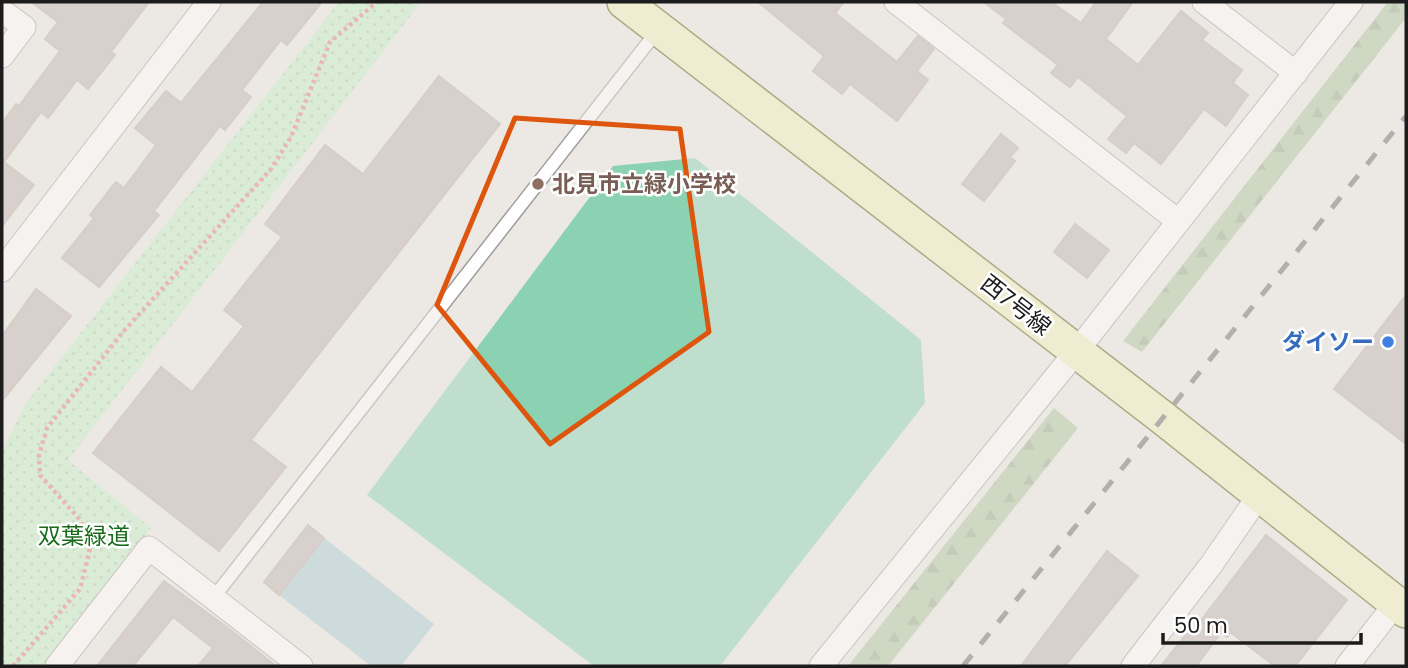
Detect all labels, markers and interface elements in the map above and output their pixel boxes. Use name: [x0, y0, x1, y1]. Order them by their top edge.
place label: 北見市立緑小学校: [552, 168, 736, 200]
marker: 北見市立緑小学校: [530, 176, 546, 192]
street label: 西7号線: [974, 267, 1058, 343]
place label: ダイソー: [1282, 326, 1374, 358]
marker: ダイソー: [1380, 334, 1396, 350]
park label: 双葉緑道: [38, 520, 130, 552]
scale bar: [1163, 602, 1361, 646]
text: 50 m: [1174, 611, 1228, 640]

